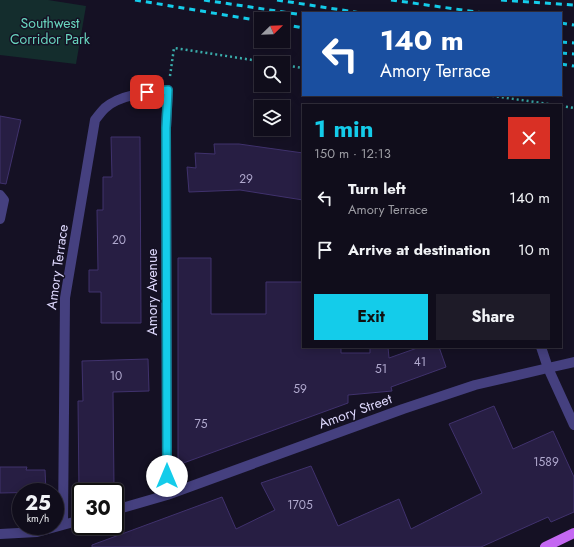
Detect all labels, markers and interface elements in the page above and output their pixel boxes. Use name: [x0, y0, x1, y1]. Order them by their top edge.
north arrow: [254, 12, 290, 48]
map controls: [254, 12, 290, 136]
park label: Southwest Corridor Park: [10, 13, 91, 49]
text: 140 m: [380, 20, 464, 61]
icon: left: [314, 28, 366, 80]
button: search: [254, 56, 290, 92]
text: Amory Terrace: [380, 58, 491, 84]
pin: [130, 75, 164, 109]
icon: arrive: [136, 81, 158, 103]
button: layers: [254, 100, 290, 136]
text: 1 min: [314, 111, 374, 146]
button: close: [508, 117, 550, 159]
text: 150 m · 12:13: [314, 144, 391, 163]
house number: 29: [239, 170, 253, 188]
text: Turn left: [348, 178, 406, 200]
icon: left: [314, 187, 336, 209]
text: 140 m: [509, 187, 550, 209]
text: Amory Terrace: [348, 200, 428, 219]
street label: Amory Terrace: [41, 223, 73, 311]
house number: 20: [112, 231, 126, 249]
icon: arrive: [314, 239, 336, 261]
text: Arrive at destination: [348, 239, 490, 261]
text: 10 m: [518, 239, 550, 261]
street label: Amory Avenue: [142, 249, 162, 336]
button: Exit: [314, 294, 428, 340]
button: Share: [436, 294, 550, 340]
house number: 41: [414, 353, 426, 371]
house number: 51: [375, 360, 387, 378]
house number: 10: [110, 367, 122, 385]
house number: 59: [293, 380, 307, 398]
street label: Amory Street: [315, 388, 395, 434]
house number: 75: [194, 415, 208, 433]
house number: 1589: [533, 453, 559, 471]
position arrow: [146, 455, 188, 497]
speed limit sign: 30: [72, 483, 124, 535]
text: 25: [25, 489, 51, 518]
house number: 1705: [287, 496, 313, 514]
text: km/h: [27, 511, 49, 526]

